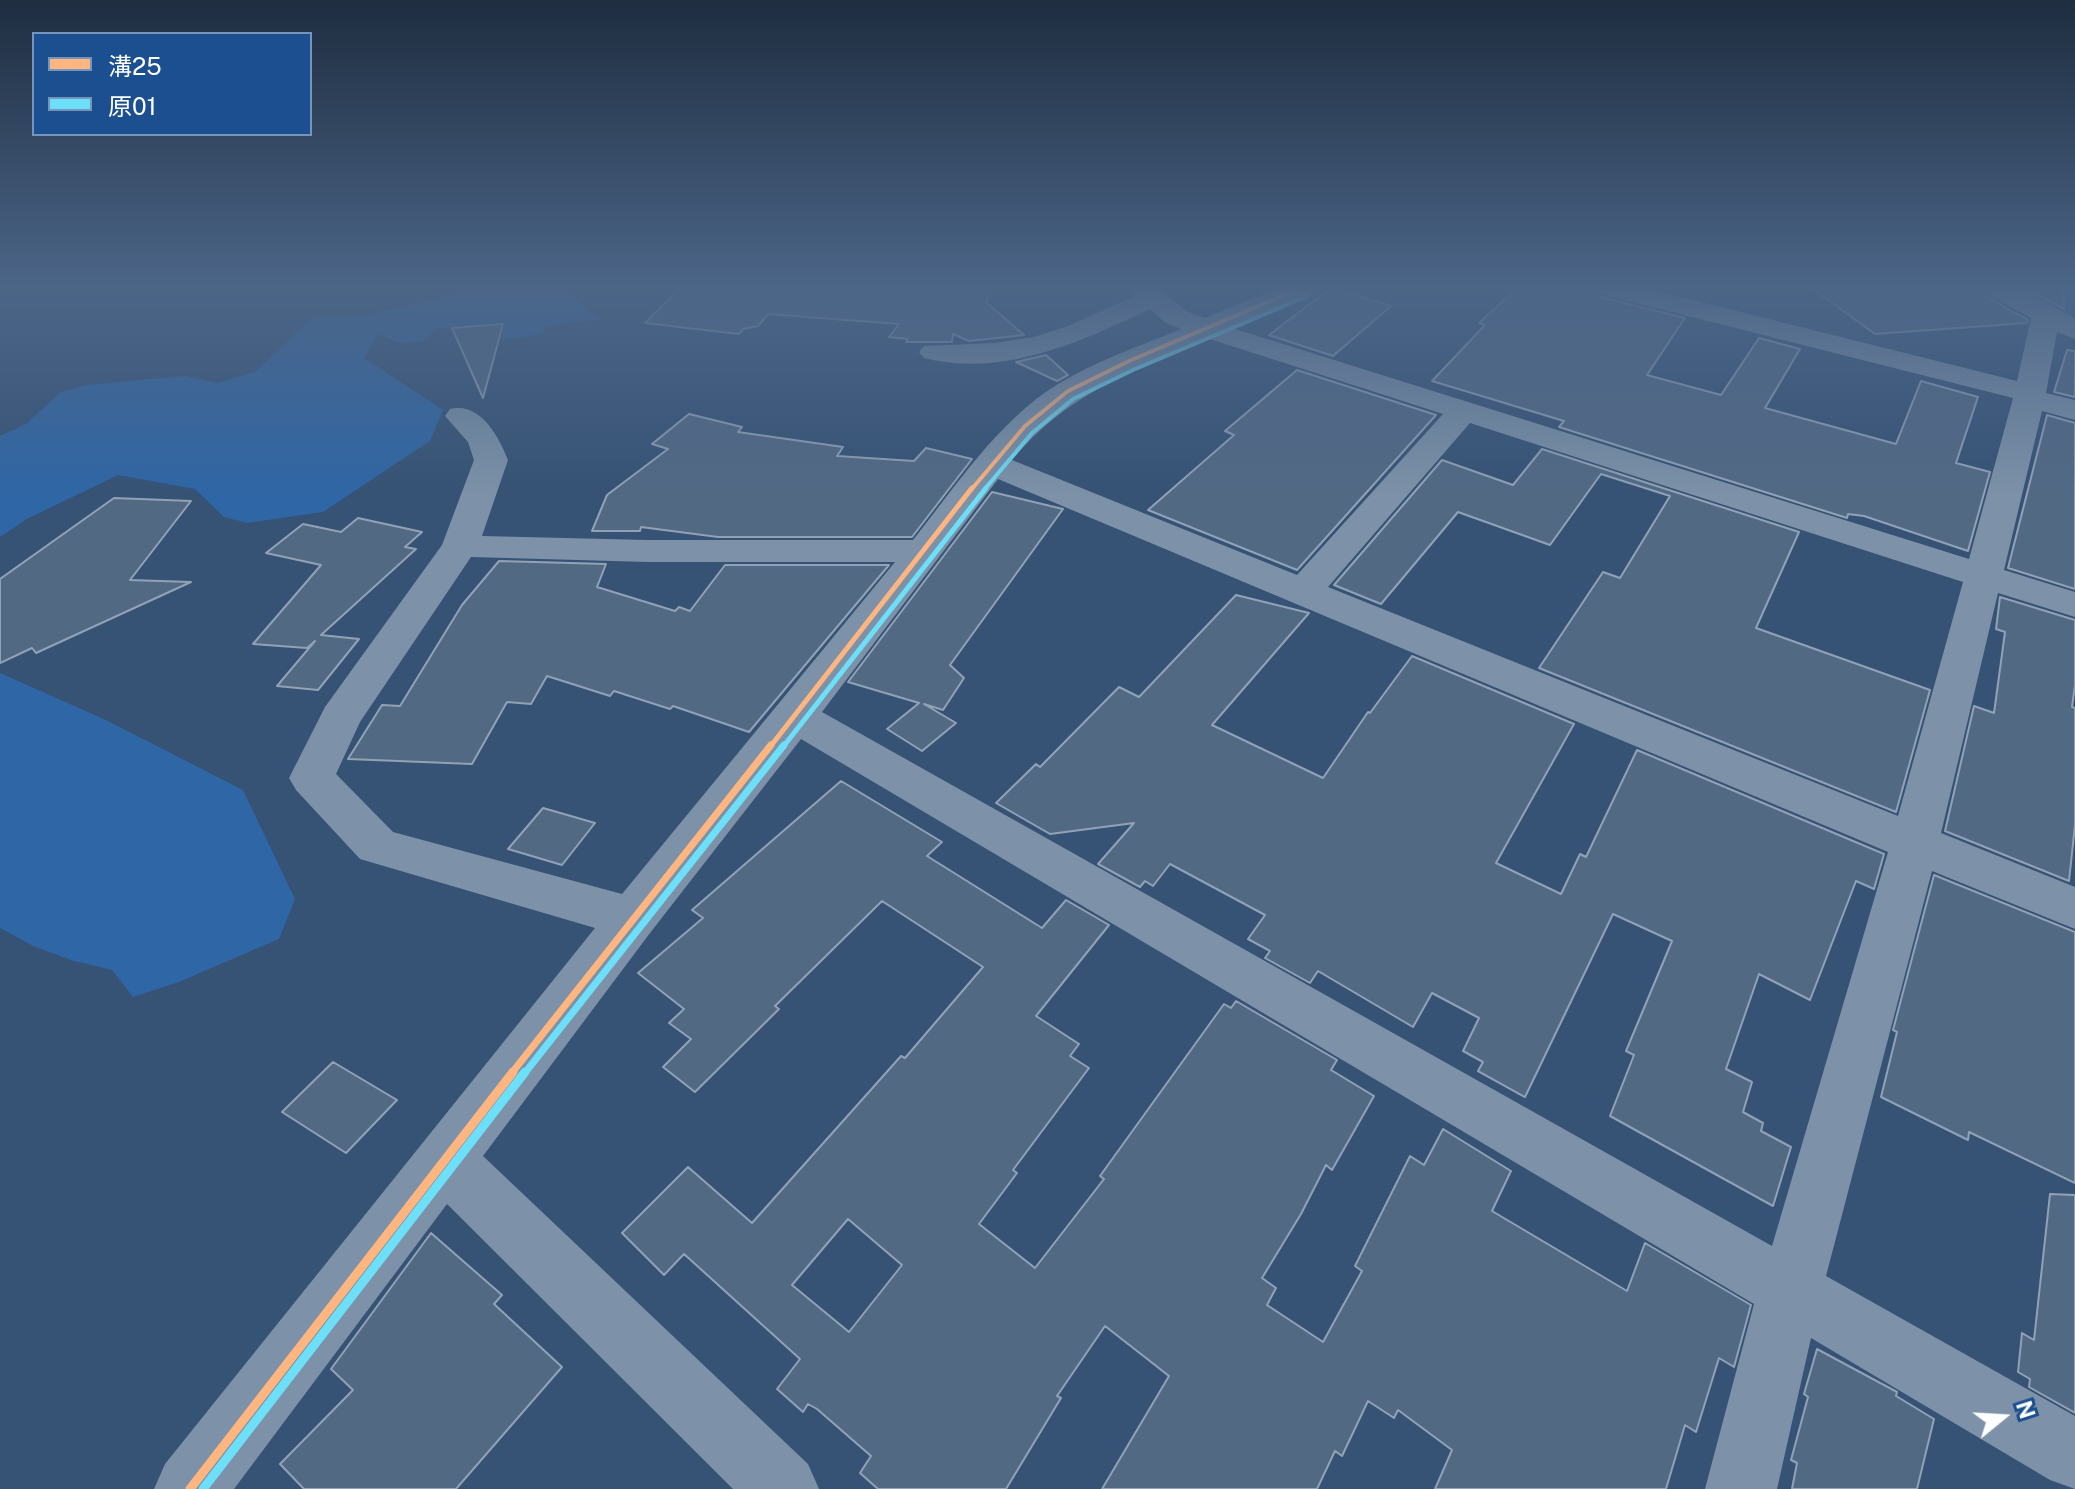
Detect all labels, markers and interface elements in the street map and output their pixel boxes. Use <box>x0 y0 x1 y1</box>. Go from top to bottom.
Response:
legend <box>32 32 312 136</box>
text: 溝25 <box>108 52 162 80</box>
text: 原01 <box>108 92 156 120</box>
north arrow <box>1963 1377 2043 1457</box>
text: N <box>2011 1397 2041 1422</box>

